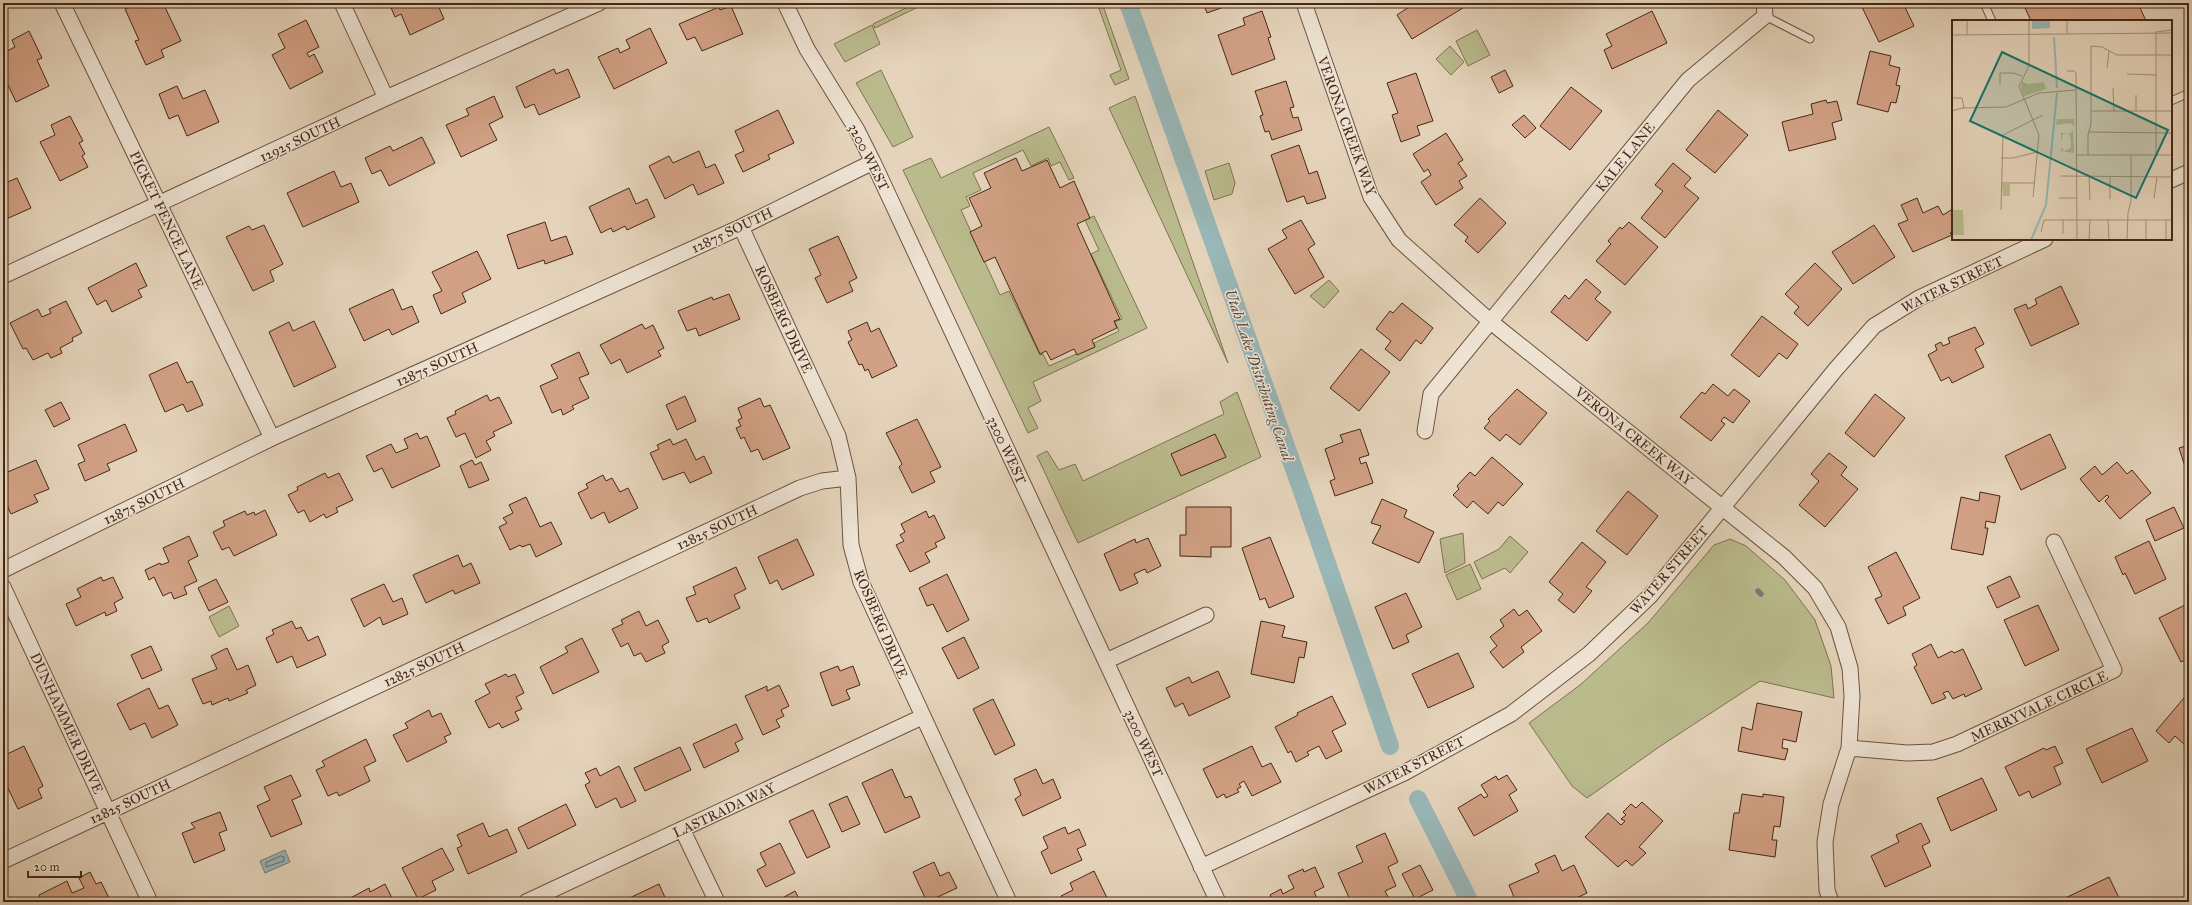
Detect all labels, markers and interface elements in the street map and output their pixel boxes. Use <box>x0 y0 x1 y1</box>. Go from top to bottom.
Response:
inset map <box>1952 20 2172 240</box>
street label: VERONA CREEK WAY <box>1313 53 1380 199</box>
street label: 12925 SOUTH <box>257 113 344 166</box>
street label: KALE LANE <box>1592 119 1659 196</box>
street label: 3200 WEST <box>844 121 893 194</box>
street label: PICKET FENCE LANE <box>126 148 207 292</box>
street label: 12875 SOUTH <box>689 204 776 257</box>
street label: WATER STREET <box>1898 252 2006 317</box>
street label: ROSBERG DRIVE <box>751 263 816 376</box>
water label: Utah Lake Distributing Canal <box>1221 287 1298 465</box>
street label: 12875 SOUTH <box>393 339 481 390</box>
street label: VERONA CREEK WAY <box>1570 383 1697 490</box>
street label: 3200 WEST <box>983 414 1030 487</box>
street label: 12875 SOUTH <box>101 474 188 528</box>
street label: 12825 SOUTH <box>674 501 760 554</box>
street label: WATER STREET <box>1626 522 1713 618</box>
street label: ROSBERG DRIVE <box>850 567 911 681</box>
street label: 12825 SOUTH <box>381 638 467 691</box>
street label: DUNHAMMER DRIVE <box>26 650 107 796</box>
street label: MERRYVALE CIRCLE <box>1968 667 2111 746</box>
street label: 3200 WEST <box>1120 707 1167 780</box>
street label: WATER STREET <box>1361 732 1468 798</box>
street label: 12825 SOUTH <box>87 775 173 828</box>
street label: LASTRADA WAY <box>670 779 779 842</box>
scale bar <box>28 853 81 879</box>
text: 20 m <box>34 860 60 874</box>

